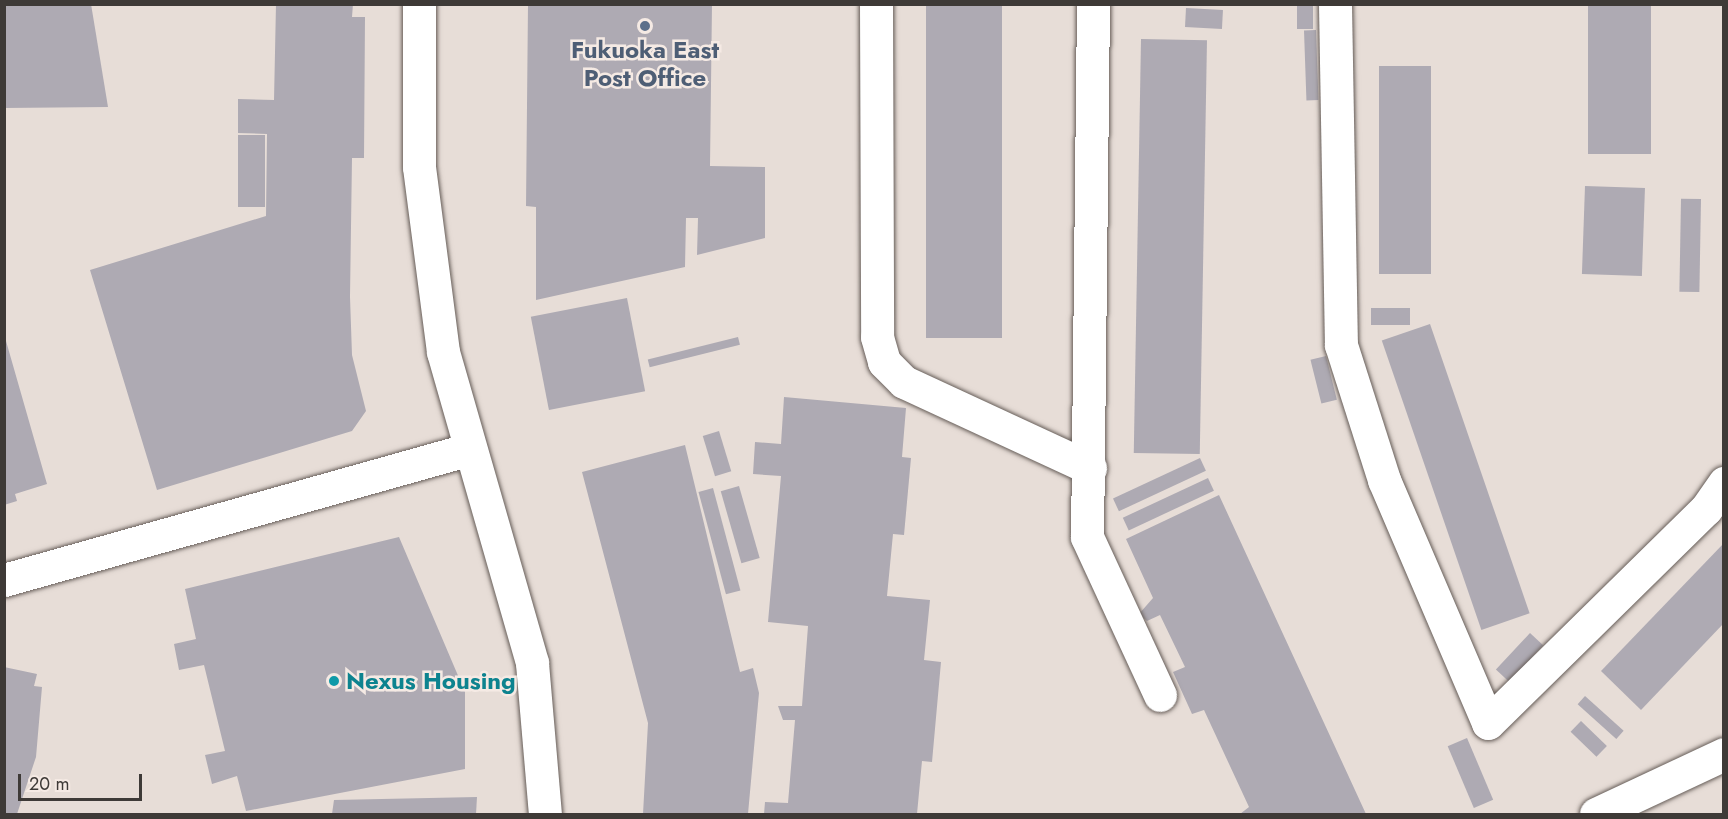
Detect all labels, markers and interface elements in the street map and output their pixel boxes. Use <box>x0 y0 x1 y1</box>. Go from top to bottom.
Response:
marker: Fukuoka East Post Office <box>638 19 652 33</box>
place label: Fukuoka East Post Office <box>571 36 719 92</box>
place label: Nexus Housing <box>346 667 516 695</box>
marker: Nexus Housing <box>327 674 341 688</box>
scale bar <box>21 762 146 800</box>
text: 20 m <box>29 771 69 797</box>

